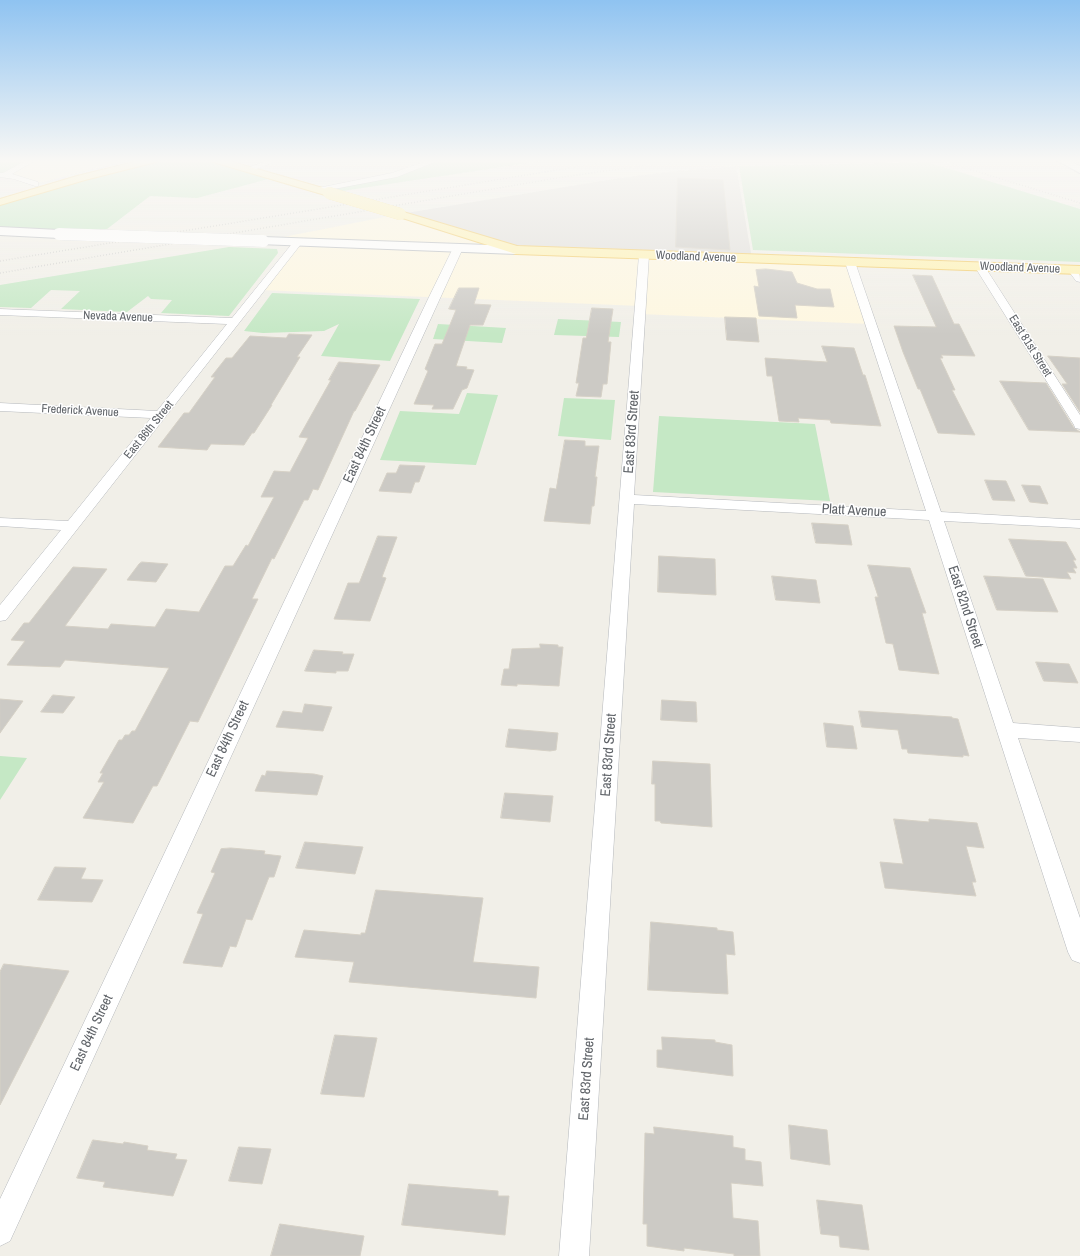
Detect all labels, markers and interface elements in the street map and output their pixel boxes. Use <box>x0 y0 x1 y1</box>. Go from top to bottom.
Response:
street label: Woodland Avenue <box>656 248 736 266</box>
street label: Woodland Avenue <box>980 259 1060 277</box>
street label: Nevada Avenue <box>83 309 153 325</box>
street label: East 81st Street <box>1005 312 1055 380</box>
street label: East 83rd Street <box>621 390 643 474</box>
street label: East 86th Street <box>121 398 177 462</box>
street label: Frederick Avenue <box>41 402 119 420</box>
street label: East 84th Street <box>340 404 390 486</box>
street label: Platt Avenue <box>821 501 887 521</box>
street label: East 82nd Street <box>944 564 986 650</box>
street label: East 84th Street <box>203 698 253 780</box>
street label: East 83rd Street <box>598 713 620 797</box>
street label: East 84th Street <box>67 992 117 1074</box>
street label: East 83rd Street <box>576 1037 598 1121</box>

